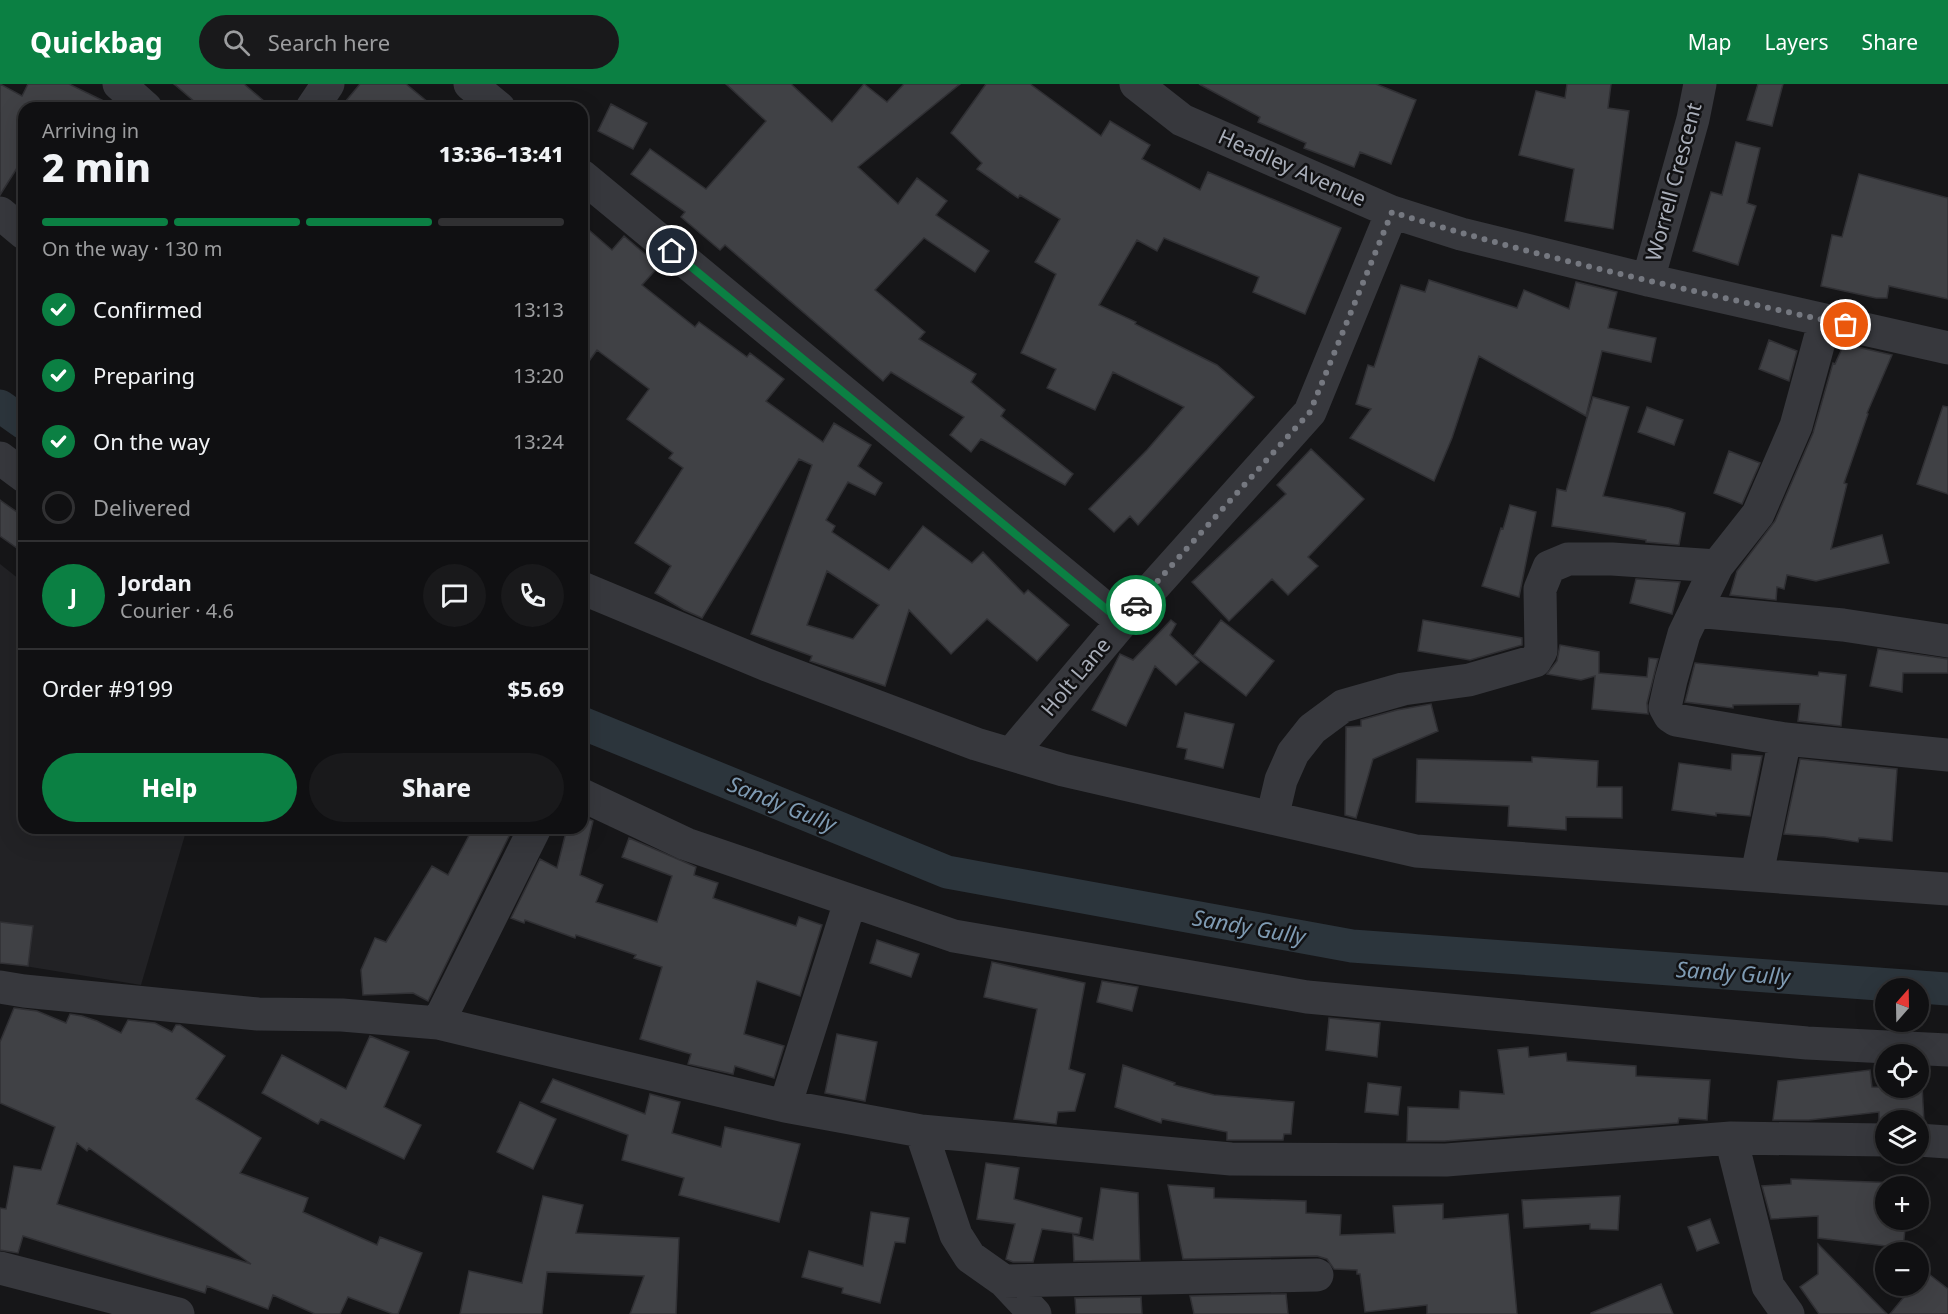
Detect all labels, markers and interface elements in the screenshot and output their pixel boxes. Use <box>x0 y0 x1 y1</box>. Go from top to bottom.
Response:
search box <box>199 15 619 69</box>
text: Quickbag <box>30 23 163 61</box>
icon: search <box>220 26 253 59</box>
text: Search here <box>268 27 390 57</box>
text: Map <box>1688 28 1732 56</box>
text: Layers <box>1765 28 1829 56</box>
text: Share <box>1862 28 1918 56</box>
street label: Worrell Crescent <box>1638 99 1708 264</box>
text: Arriving in <box>42 117 139 144</box>
street label: Headley Avenue <box>1214 122 1371 212</box>
text: 13:36–13:41 <box>439 138 564 168</box>
text: 2 min <box>42 140 151 193</box>
pin <box>646 225 697 276</box>
icon: home <box>655 234 688 267</box>
text: On the way · 130 m <box>42 235 222 262</box>
icon: check <box>42 293 75 326</box>
text: Confirmed <box>93 294 203 324</box>
text: 13:13 <box>513 296 564 323</box>
pin <box>1820 299 1871 350</box>
icon: bag <box>1829 308 1862 341</box>
icon: check <box>42 359 75 392</box>
text: Preparing <box>93 360 195 390</box>
text: 13:20 <box>513 362 564 389</box>
icon: check <box>42 425 75 458</box>
text: On the way <box>93 426 210 456</box>
text: 13:24 <box>513 428 564 455</box>
text: Delivered <box>93 492 191 522</box>
button: chat <box>423 564 486 627</box>
button: phone <box>501 564 564 627</box>
text: Jordan <box>120 567 192 597</box>
courier <box>1106 575 1166 635</box>
text: J <box>70 580 77 610</box>
icon: car <box>1120 589 1153 622</box>
text: Courier · 4.6 <box>120 597 234 624</box>
street label: Holt Lane <box>1034 631 1116 721</box>
text: Order #9199 <box>42 673 173 703</box>
text: $5.69 <box>507 673 564 703</box>
button: Help <box>42 753 297 822</box>
button: Share <box>309 753 564 822</box>
water label: Sandy Gully <box>724 768 843 839</box>
water label: Sandy Gully <box>1190 901 1310 951</box>
water label: Sandy Gully <box>1675 953 1793 991</box>
north arrow <box>1875 978 1929 1032</box>
map controls <box>1875 978 1929 1296</box>
button: locate <box>1875 1044 1929 1098</box>
button: layers <box>1875 1110 1929 1164</box>
button: + <box>1875 1176 1929 1230</box>
button: − <box>1875 1242 1929 1296</box>

